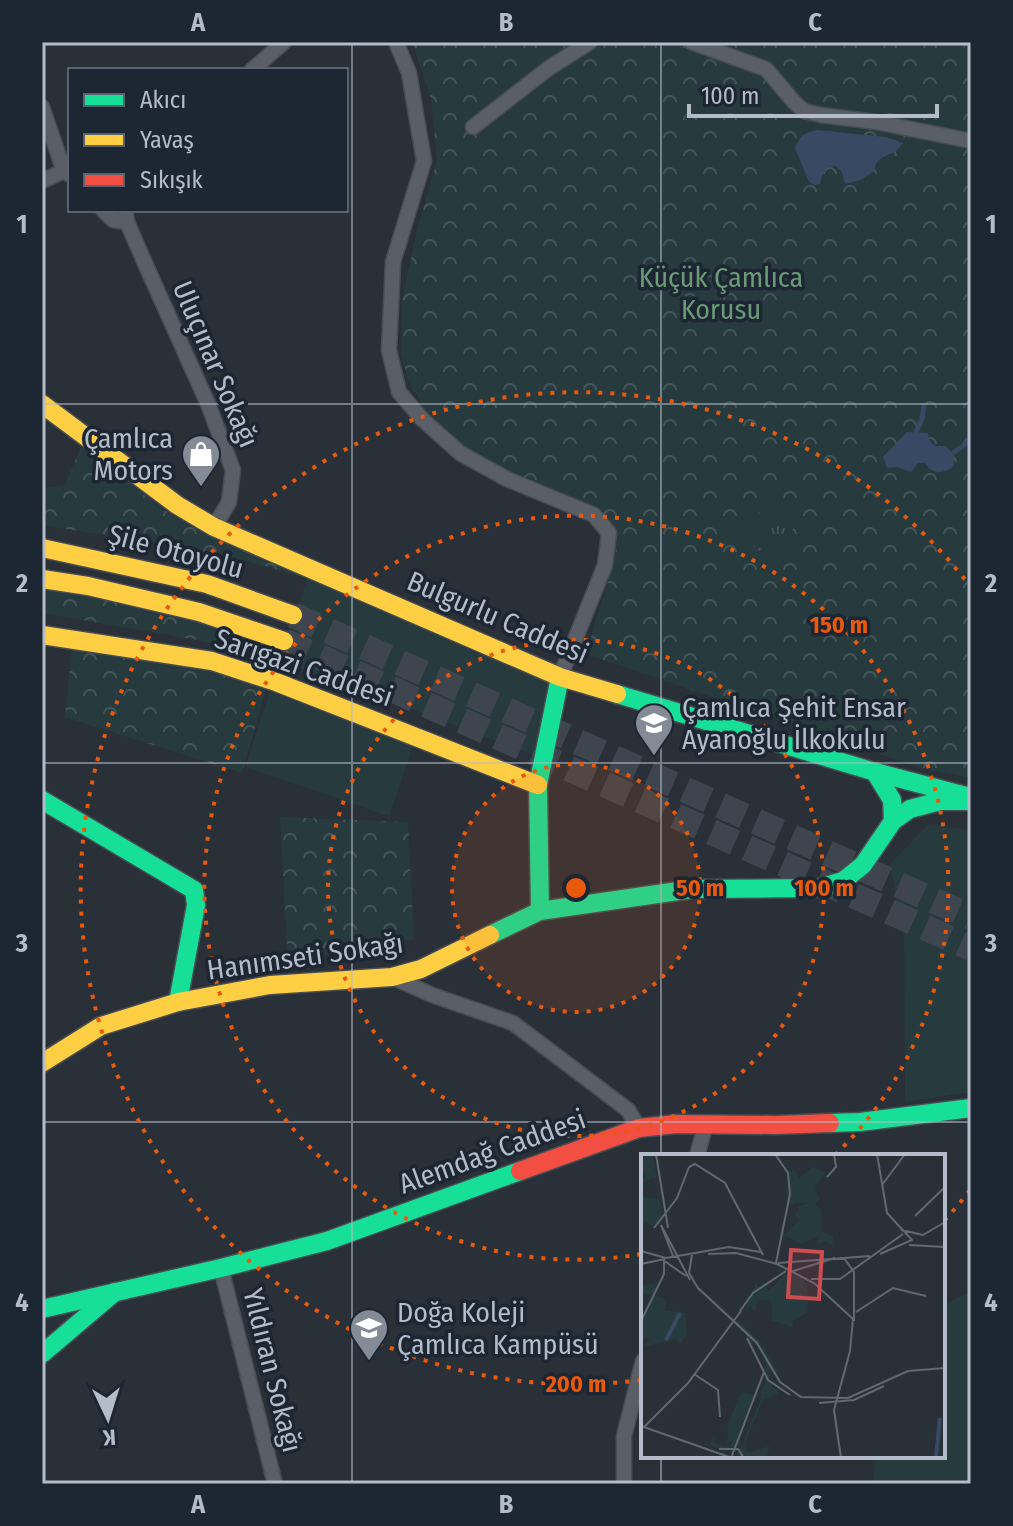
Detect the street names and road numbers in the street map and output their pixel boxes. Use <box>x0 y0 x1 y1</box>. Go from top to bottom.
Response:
street label: Uluçınar Sokağı <box>166 276 265 452</box>
street label: Şile Otoyolu <box>105 518 247 585</box>
street label: Bulgurlu Caddesi <box>402 564 593 671</box>
street label: Sarıgazi Caddesi <box>211 622 397 713</box>
street label: Hanımseti Sokağı <box>205 926 405 987</box>
street label: Alemdağ Caddesi <box>394 1102 590 1201</box>
street label: Yıldıran Sokağı <box>236 1285 309 1456</box>

